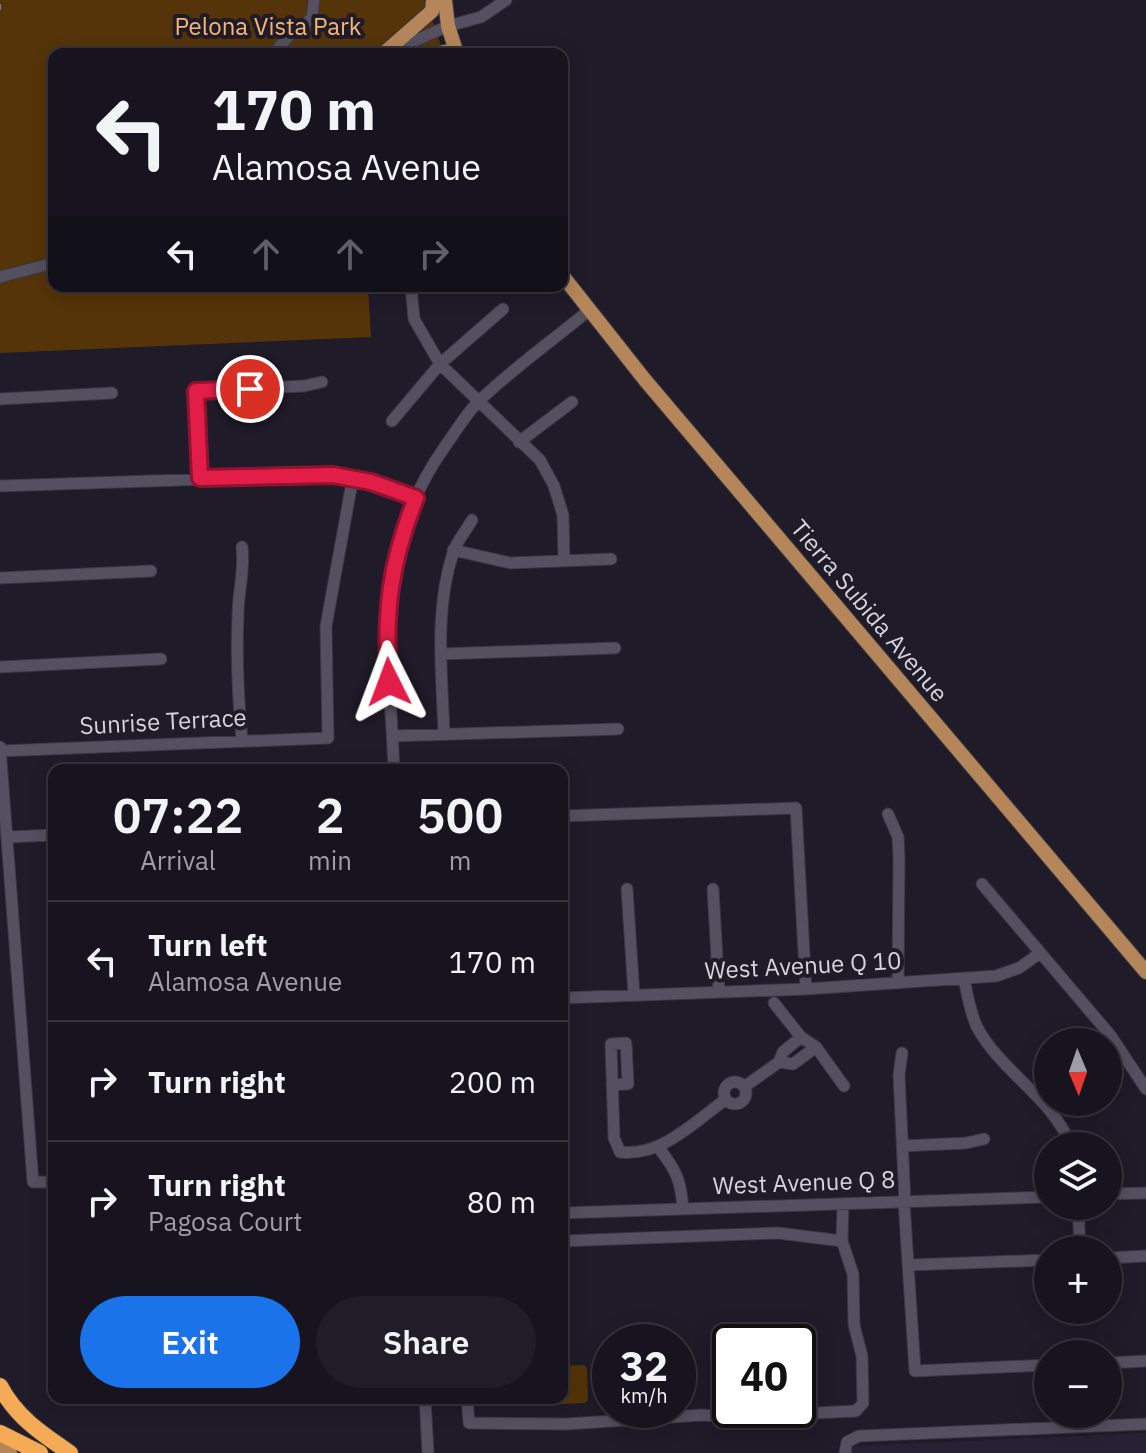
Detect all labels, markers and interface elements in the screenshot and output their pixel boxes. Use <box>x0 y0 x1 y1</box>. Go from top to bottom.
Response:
park label: Pelona Vista Park <box>175 10 362 42</box>
text: 170 m <box>212 73 376 145</box>
icon: left <box>80 80 184 184</box>
text: Alamosa Avenue <box>212 143 481 190</box>
icon: left <box>160 232 204 276</box>
icon: ahead <box>244 232 288 276</box>
icon: ahead <box>328 232 372 276</box>
icon: right <box>412 232 456 276</box>
pin <box>216 355 284 423</box>
icon: arrive <box>228 367 272 411</box>
street label: Tierra Subida Avenue <box>784 512 956 708</box>
position arrow <box>347 640 431 724</box>
street label: Sunrise Terrace <box>79 701 247 741</box>
text: 07:22 <box>113 784 243 846</box>
text: 2 <box>316 784 344 846</box>
text: 500 <box>417 784 503 846</box>
text: Arrival <box>140 843 216 877</box>
text: min <box>308 843 352 877</box>
text: m <box>449 843 471 877</box>
text: Turn left <box>148 925 267 964</box>
icon: left <box>80 939 124 983</box>
text: 170 m <box>449 942 536 981</box>
street label: West Avenue Q 10 <box>704 944 902 986</box>
text: Alamosa Avenue <box>148 964 342 998</box>
north arrow <box>1034 1028 1122 1116</box>
map controls <box>1034 1028 1122 1428</box>
icon: right <box>80 1059 124 1103</box>
text: Turn right <box>148 1062 286 1101</box>
text: 200 m <box>449 1062 536 1101</box>
button: layers <box>1034 1132 1122 1220</box>
street label: West Avenue Q 8 <box>712 1163 896 1201</box>
text: Turn right <box>148 1165 286 1204</box>
icon: right <box>80 1179 124 1223</box>
text: 80 m <box>467 1182 536 1221</box>
text: Pagosa Court <box>148 1204 302 1238</box>
button: + <box>1034 1236 1122 1324</box>
button: Exit <box>80 1296 300 1388</box>
button: Share <box>316 1296 536 1388</box>
speed limit sign: 40 <box>712 1324 816 1428</box>
text: 32 <box>620 1340 668 1392</box>
button: − <box>1034 1340 1122 1428</box>
text: km/h <box>620 1382 668 1409</box>

